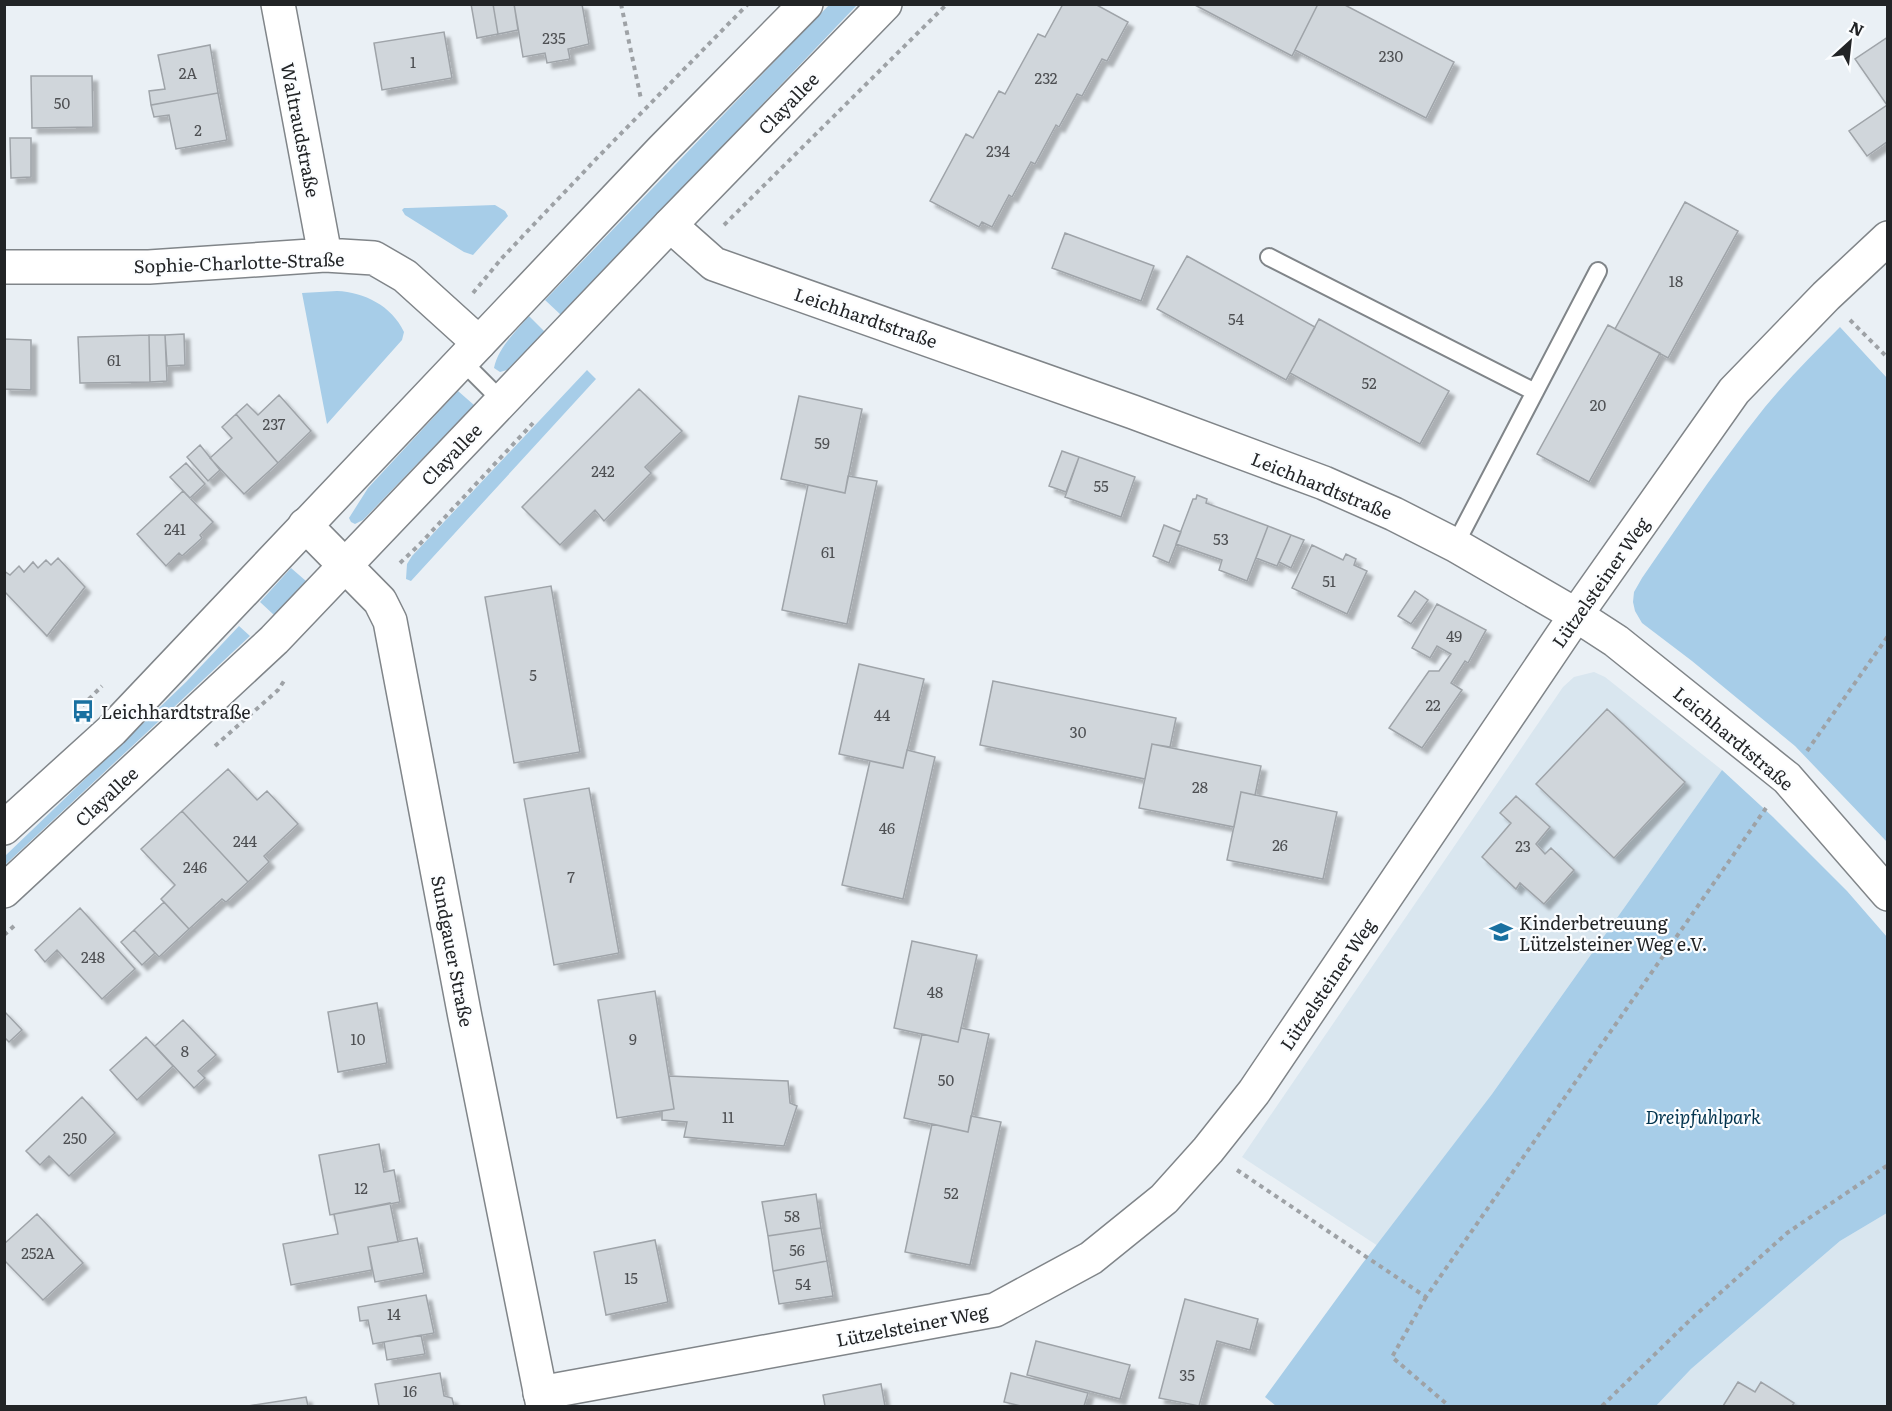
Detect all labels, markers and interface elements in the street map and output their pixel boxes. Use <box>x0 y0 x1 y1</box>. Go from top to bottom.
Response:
north arrow <box>1820 12 1880 72</box>
text: N <box>1846 14 1869 41</box>
house number: 235 <box>542 26 566 49</box>
house number: 230 <box>1379 44 1404 67</box>
house number: 1 <box>410 50 416 73</box>
street label: Waltraudstraße <box>275 60 327 200</box>
house number: 2A <box>179 61 197 84</box>
street label: Clayallee <box>751 66 825 140</box>
house number: 232 <box>1035 66 1058 89</box>
house number: 50 <box>54 91 70 114</box>
house number: 2 <box>194 118 202 141</box>
house number: 234 <box>986 139 1010 162</box>
street label: Sophie-Charlotte-Straße <box>133 245 345 279</box>
house number: 18 <box>1669 269 1683 292</box>
street label: Leichhardtstraße <box>791 280 941 354</box>
house number: 54 <box>1228 307 1244 330</box>
house number: 61 <box>107 348 121 371</box>
house number: 52 <box>1361 371 1377 394</box>
house number: 20 <box>1590 393 1606 416</box>
house number: 237 <box>263 412 286 435</box>
street label: Clayallee <box>414 417 488 491</box>
house number: 59 <box>814 431 830 454</box>
street label: Leichhardtstraße <box>1248 444 1396 526</box>
house number: 242 <box>591 459 615 482</box>
house number: 55 <box>1093 474 1109 497</box>
street label: Lützelsteiner Weg <box>1545 510 1656 653</box>
house number: 241 <box>164 517 186 540</box>
house number: 53 <box>1213 527 1229 550</box>
house number: 61 <box>821 540 835 563</box>
house number: 51 <box>1322 569 1336 592</box>
house number: 49 <box>1446 624 1462 647</box>
house number: 5 <box>529 663 537 686</box>
street label: Leichhardtstraße <box>1668 680 1800 796</box>
house number: 22 <box>1425 693 1441 716</box>
bus stop icon: Leichhardtstraße <box>70 698 96 724</box>
place label: Leichhardtstraße <box>101 698 251 725</box>
house number: 44 <box>874 703 890 726</box>
house number: 30 <box>1070 720 1087 743</box>
street label: Clayallee <box>68 760 144 832</box>
house number: 28 <box>1192 775 1208 798</box>
house number: 46 <box>879 816 895 839</box>
house number: 244 <box>233 829 257 852</box>
house number: 26 <box>1272 833 1288 856</box>
house number: 23 <box>1515 834 1531 857</box>
house number: 246 <box>183 855 207 878</box>
house number: 7 <box>567 865 575 888</box>
street label: Sundgauer Straße <box>425 873 481 1029</box>
place label: Kinderbetreuung Lützelsteiner Weg e.V. <box>1519 909 1708 957</box>
street label: Lützelsteiner Weg <box>1273 912 1382 1055</box>
school or university icon: Kinderbetreuung Lützelsteiner Weg e.V. <box>1488 919 1514 945</box>
house number: 248 <box>81 945 105 968</box>
house number: 48 <box>927 980 943 1003</box>
house number: 10 <box>351 1027 366 1050</box>
house number: 9 <box>629 1027 637 1050</box>
house number: 8 <box>181 1039 189 1062</box>
house number: 50 <box>938 1068 954 1091</box>
park label: Dreipfuhlpark <box>1645 1103 1761 1130</box>
house number: 11 <box>722 1105 734 1128</box>
house number: 250 <box>63 1126 87 1149</box>
house number: 12 <box>354 1176 368 1199</box>
house number: 52 <box>943 1181 959 1204</box>
house number: 58 <box>784 1204 800 1227</box>
house number: 56 <box>789 1238 805 1261</box>
house number: 252A <box>21 1241 55 1264</box>
house number: 15 <box>624 1266 638 1289</box>
house number: 54 <box>795 1272 811 1295</box>
street label: Lützelsteiner Weg <box>834 1297 991 1353</box>
house number: 14 <box>387 1302 401 1325</box>
house number: 35 <box>1179 1363 1195 1386</box>
house number: 16 <box>403 1379 417 1402</box>

